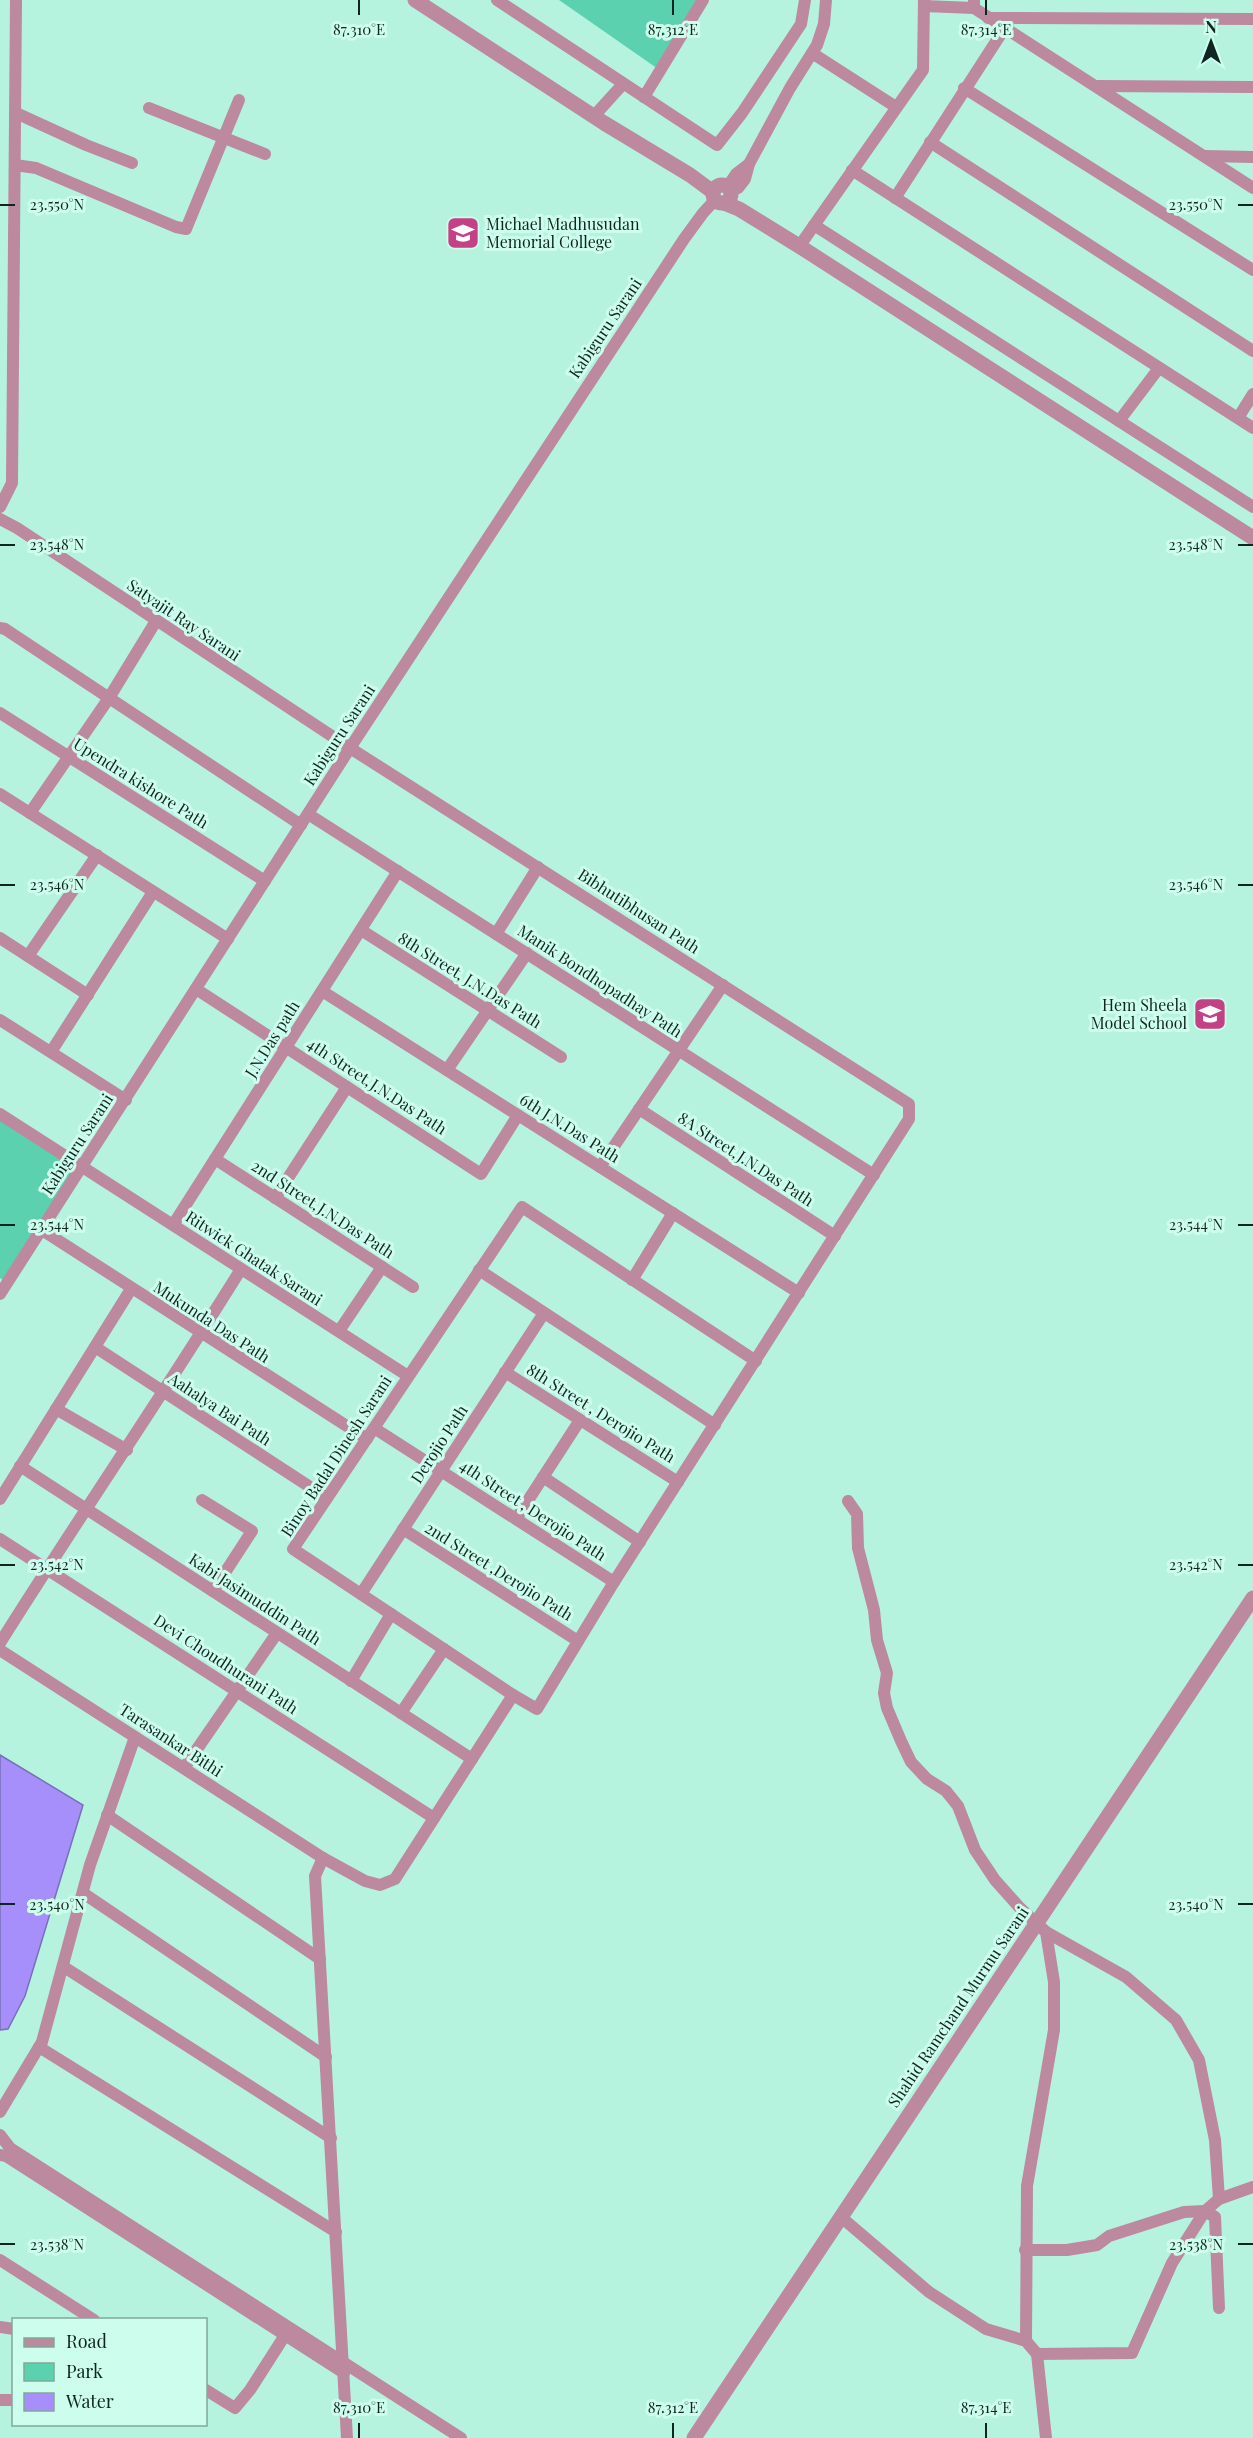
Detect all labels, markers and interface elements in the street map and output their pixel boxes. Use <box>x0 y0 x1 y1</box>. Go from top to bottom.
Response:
north arrow <box>1181 12 1241 72</box>
text: N <box>1205 16 1217 37</box>
text: 87.310°E <box>333 19 385 39</box>
text: 87.312°E <box>648 19 698 39</box>
text: 87.314°E <box>961 19 1011 39</box>
text: 23.550°N <box>30 194 85 214</box>
text: 23.550°N <box>1169 194 1224 214</box>
place label: Michael Madhusudan Memorial College <box>486 213 640 252</box>
school or university icon: Michael Madhusudan Memorial College <box>445 215 481 251</box>
street label: Kabiguru Sarani <box>563 273 646 382</box>
text: 23.548°N <box>30 534 85 554</box>
text: 23.548°N <box>1169 534 1224 554</box>
street label: Satyajit Ray Sarani <box>124 574 245 665</box>
street label: Kabiguru Sarani <box>298 680 379 789</box>
street label: Upendra kishore Path <box>70 733 213 833</box>
street label: Bibhutibhusan Path <box>574 863 705 958</box>
text: 23.546°N <box>30 874 85 894</box>
text: 23.546°N <box>1169 874 1224 894</box>
street label: Manik Bondhopadhay Path <box>514 919 687 1042</box>
street label: 8th Street, J.N.Das Path <box>395 927 546 1033</box>
place label: Hem Sheela Model School <box>1091 994 1187 1033</box>
street label: J.N.Das path <box>239 996 304 1082</box>
school or university icon: Hem Sheela Model School <box>1192 996 1228 1032</box>
street label: 4th Street,J.N.Das Path <box>303 1033 452 1139</box>
street label: 6th J.N.Das Path <box>516 1088 625 1167</box>
street label: Kabiguru Sarani <box>36 1089 117 1198</box>
street label: 8A Street,J.N.Das Path <box>674 1107 819 1211</box>
street label: 2nd Street,J.N.Das Path <box>248 1155 399 1263</box>
street label: Ritwick Ghatak Sarani <box>182 1206 327 1310</box>
text: 23.544°N <box>30 1214 84 1234</box>
text: 23.544°N <box>1169 1214 1223 1234</box>
street label: Mukunda Das Path <box>150 1276 275 1367</box>
street label: 8th Street , Derojio Path <box>523 1358 680 1467</box>
street label: Aahalya Bai Path <box>164 1367 276 1450</box>
street label: Binoy Badal Dinesh Sarani <box>275 1371 396 1541</box>
street label: Derojio Path <box>405 1400 472 1487</box>
street label: 4th Street , Derojio Path <box>456 1454 611 1565</box>
street label: 2nd Street ,Derojio Path <box>421 1516 578 1625</box>
street label: Kabi Jasimuddin Path <box>185 1548 326 1649</box>
text: 23.542°N <box>30 1554 84 1574</box>
text: 23.542°N <box>1169 1554 1223 1574</box>
street label: Devi Choudhurani Path <box>150 1609 303 1719</box>
street label: Tarasankar Bithi <box>116 1698 227 1781</box>
text: 23.540°N <box>29 1894 85 1914</box>
text: 23.540°N <box>1168 1894 1224 1914</box>
street label: Shahid Ramchand Murmu Sarani <box>882 1902 1033 2111</box>
text: 23.538°N <box>30 2234 84 2254</box>
text: 23.538°N <box>1169 2234 1223 2254</box>
legend <box>12 2318 207 2426</box>
text: Road <box>66 2329 107 2353</box>
text: Park <box>66 2359 103 2383</box>
text: Water <box>65 2389 114 2413</box>
text: 87.310°E <box>333 2397 385 2417</box>
text: 87.312°E <box>648 2397 698 2417</box>
text: 87.314°E <box>961 2397 1011 2417</box>

